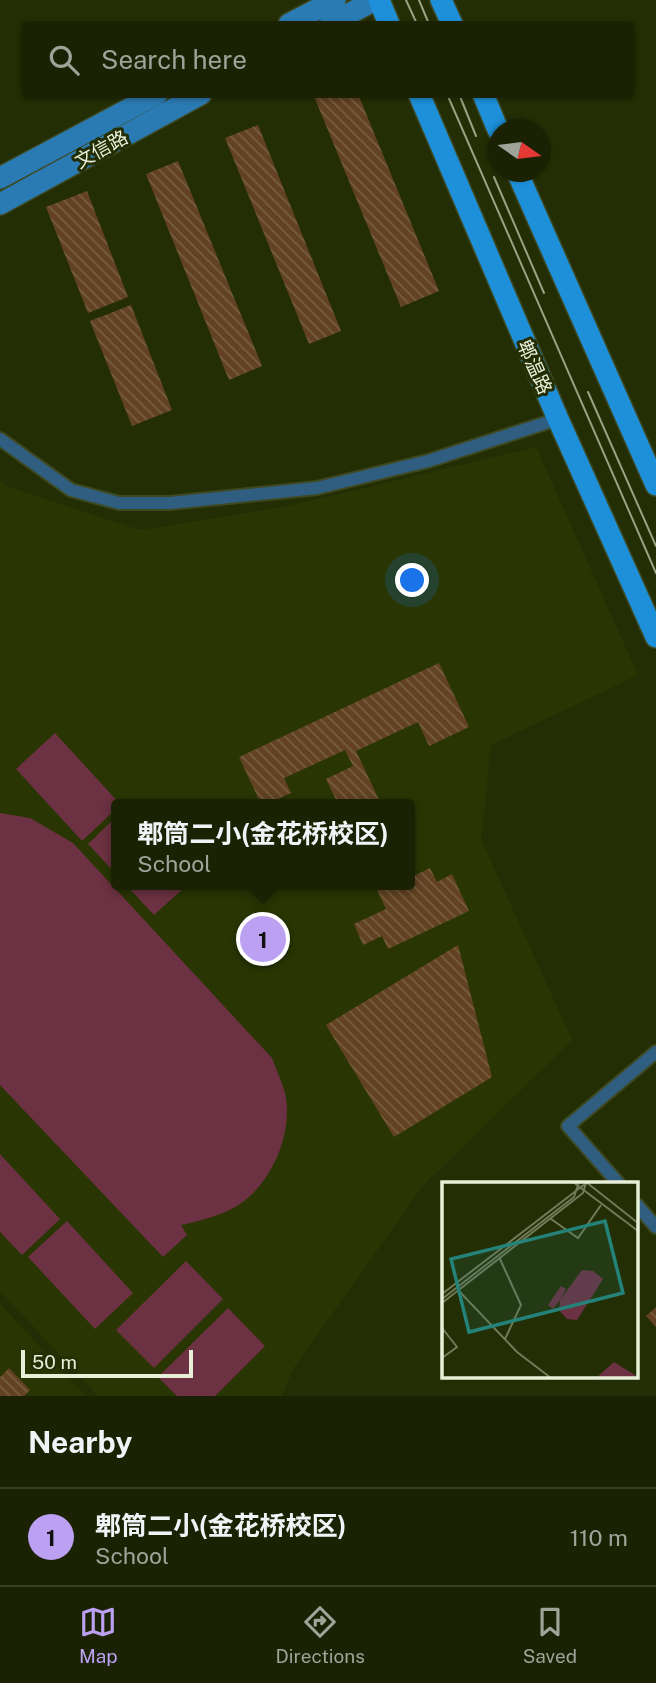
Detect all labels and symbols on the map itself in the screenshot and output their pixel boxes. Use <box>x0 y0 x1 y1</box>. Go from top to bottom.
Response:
north arrow <box>488 119 551 182</box>
street label: 文信路 <box>71 126 131 172</box>
street label: 郫温路 <box>513 336 557 398</box>
your location <box>395 563 429 597</box>
pin: 1 <box>240 913 286 965</box>
inset map <box>442 1182 638 1378</box>
scale bar <box>21 1347 192 1379</box>

